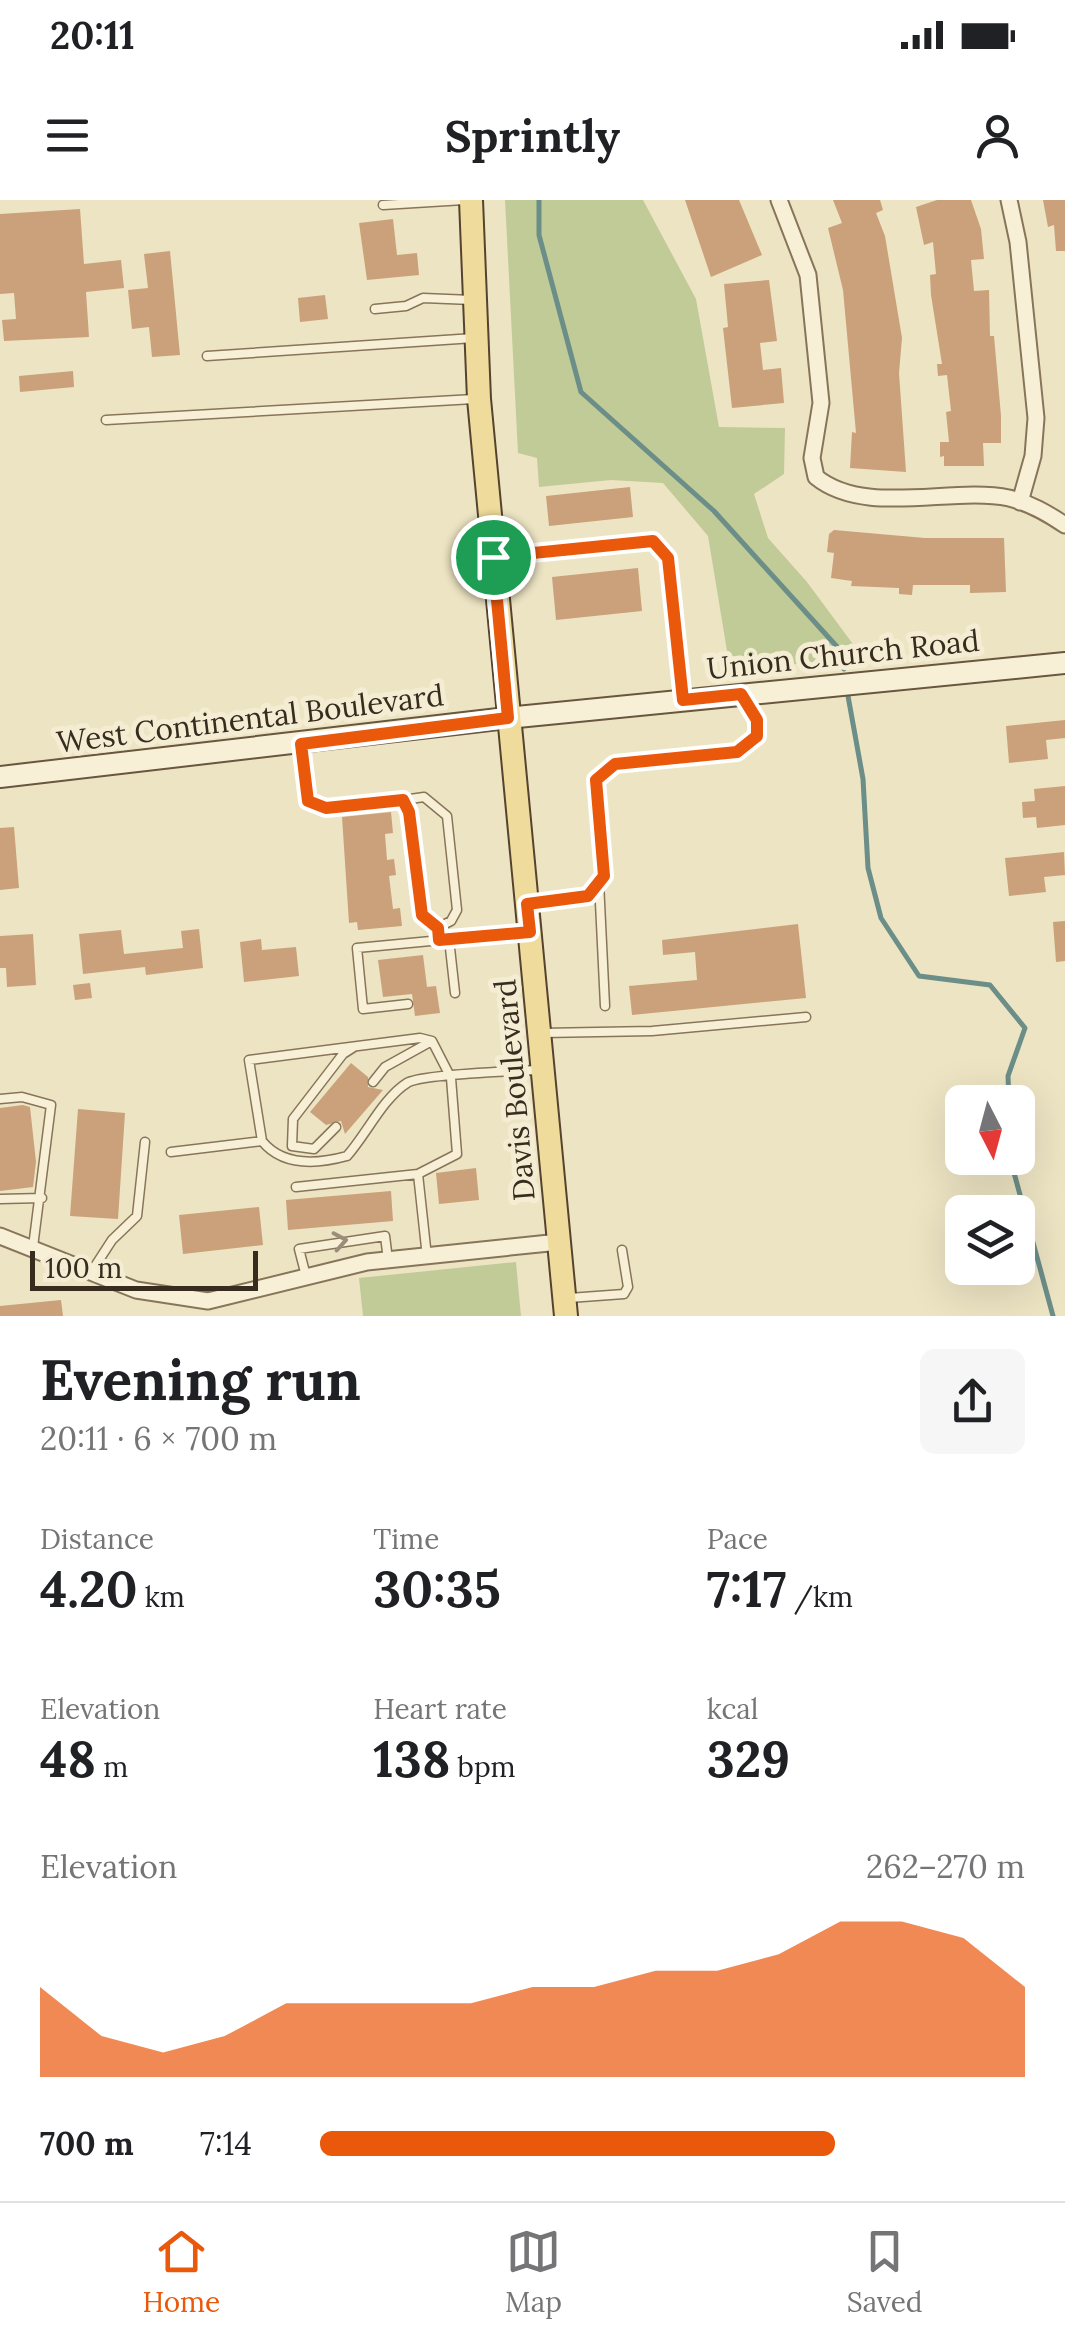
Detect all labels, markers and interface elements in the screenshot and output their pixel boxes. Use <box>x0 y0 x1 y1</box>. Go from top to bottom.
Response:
text: 20:11 <box>50 11 135 59</box>
text: Sprintly <box>445 107 620 164</box>
icon: menu <box>40 108 95 163</box>
icon: person <box>970 108 1025 163</box>
pin <box>451 515 536 600</box>
icon: arrive <box>466 530 521 585</box>
street label: Union Church Road <box>705 621 981 687</box>
street label: West Continental Boulevard <box>54 675 446 761</box>
street label: Davis Boulevard <box>485 978 543 1202</box>
north arrow <box>945 1085 1035 1175</box>
map controls <box>945 1085 1035 1285</box>
button: layers <box>945 1195 1035 1285</box>
one-way arrow <box>332 1231 348 1252</box>
scale bar <box>30 1246 258 1290</box>
text: 100 m <box>45 1250 122 1286</box>
text: Evening run <box>40 1345 361 1415</box>
button: share <box>920 1349 1025 1454</box>
text: 20:11 · 6 × 700 m <box>40 1418 277 1459</box>
text: Distance <box>40 1521 154 1557</box>
text: Time <box>373 1521 439 1557</box>
text: Pace <box>707 1521 768 1557</box>
text: 4.20 <box>40 1557 137 1621</box>
text: 30:35 <box>373 1557 501 1621</box>
text: 7:17 <box>707 1557 786 1621</box>
text: km <box>137 1579 185 1615</box>
text: /km <box>786 1579 853 1615</box>
text: Elevation <box>40 1691 160 1727</box>
text: Heart rate <box>373 1691 507 1727</box>
text: kcal <box>707 1691 758 1727</box>
text: 48 <box>40 1727 96 1791</box>
text: 138 <box>373 1727 450 1791</box>
text: 329 <box>707 1727 790 1791</box>
text: m <box>96 1749 128 1785</box>
text: bpm <box>450 1749 516 1785</box>
text: Elevation <box>40 1846 177 1887</box>
text: 262–270 m <box>866 1846 1025 1887</box>
text: 700 m <box>40 2123 134 2164</box>
text: 7:14 <box>200 2123 252 2164</box>
tab: Home <box>142 2224 220 2320</box>
tab: Map <box>505 2224 562 2320</box>
tab: Saved <box>847 2224 923 2320</box>

